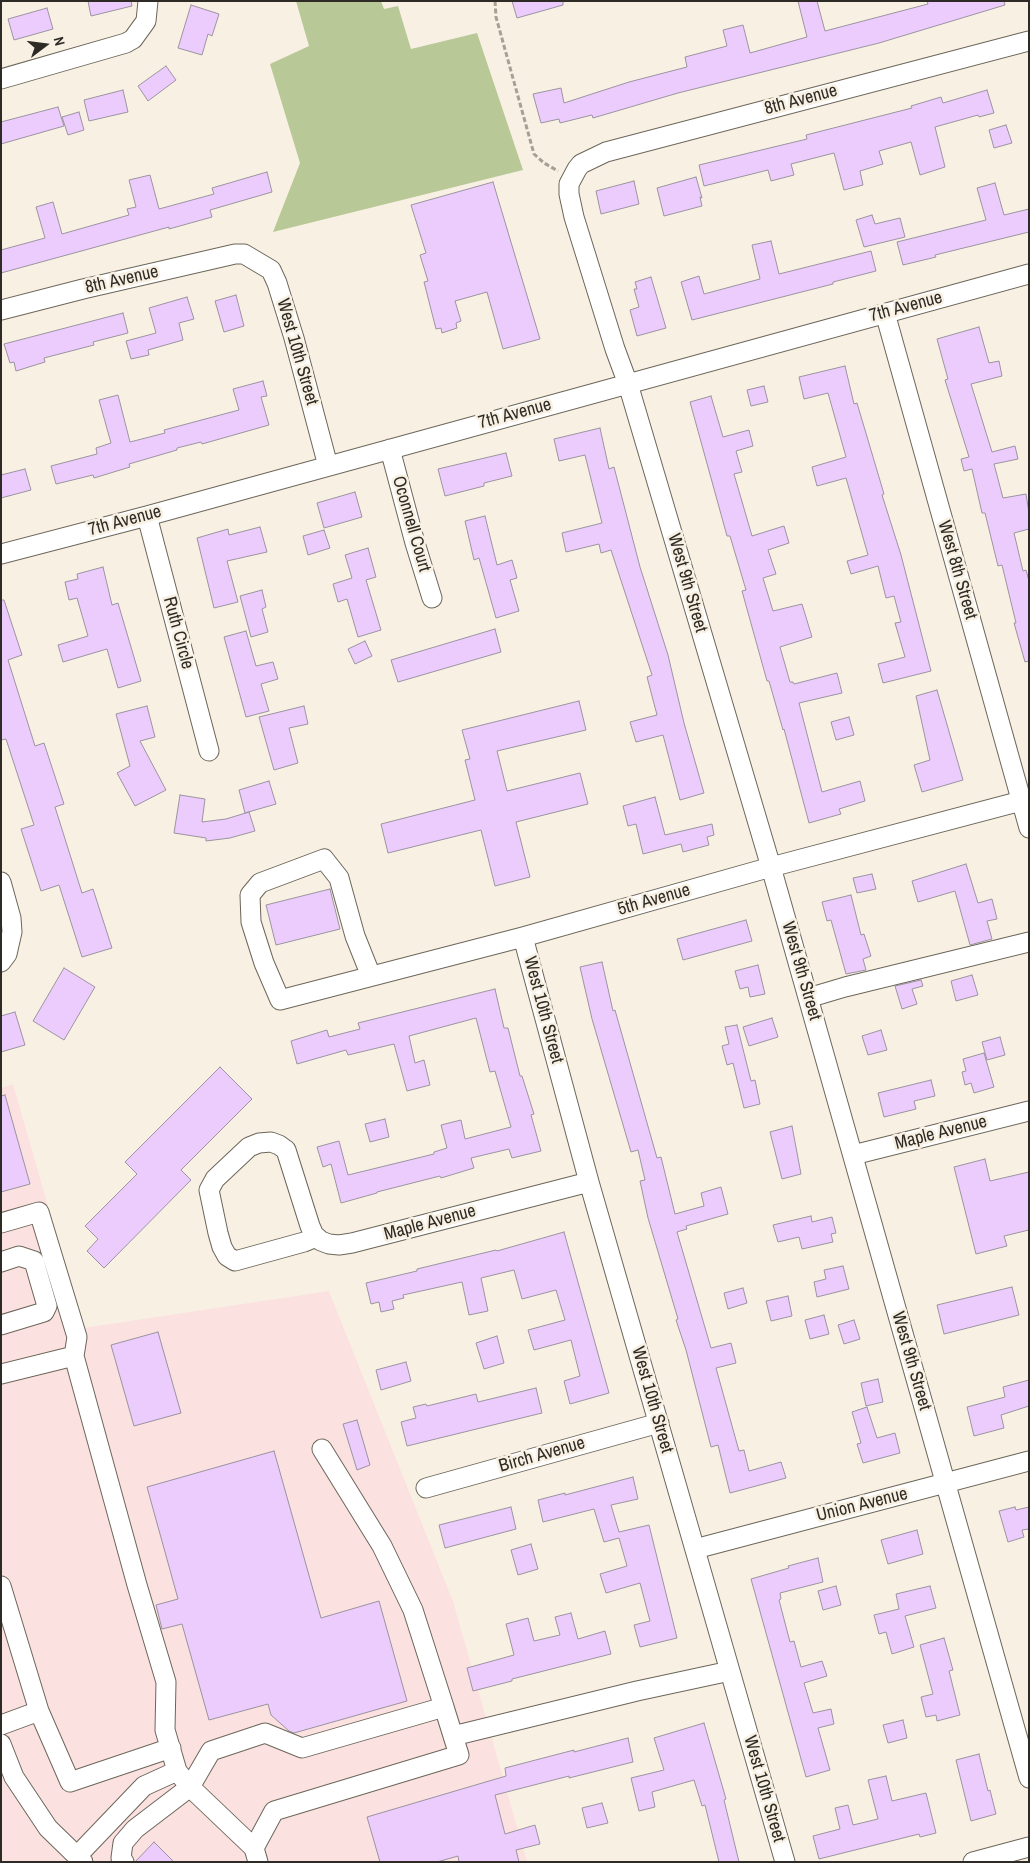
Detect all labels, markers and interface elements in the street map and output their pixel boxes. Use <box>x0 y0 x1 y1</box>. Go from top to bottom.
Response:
north arrow <box>20 20 70 70</box>
text: N <box>50 35 69 47</box>
street label: 8th Avenue <box>762 80 840 120</box>
street label: 8th Avenue <box>83 261 161 299</box>
street label: 7th Avenue <box>867 287 945 327</box>
street label: West 10th Street <box>272 296 322 408</box>
street label: 7th Avenue <box>476 394 554 434</box>
street label: Oconnell Court <box>387 474 435 574</box>
street label: 7th Avenue <box>86 501 164 541</box>
street label: West 8th Street <box>933 518 981 622</box>
street label: West 9th Street <box>663 531 711 635</box>
street label: Ruth Circle <box>158 595 198 671</box>
street label: 5th Avenue <box>615 879 693 921</box>
street label: West 9th Street <box>777 919 825 1023</box>
street label: West 10th Street <box>518 954 568 1066</box>
street label: Maple Avenue <box>893 1111 989 1155</box>
street label: Maple Avenue <box>382 1200 478 1246</box>
street label: West 9th Street <box>887 1309 935 1413</box>
street label: West 10th Street <box>627 1344 677 1456</box>
street label: Birch Avenue <box>497 1432 587 1478</box>
street label: Union Avenue <box>814 1483 910 1527</box>
street label: West 10th Street <box>739 1733 789 1845</box>

